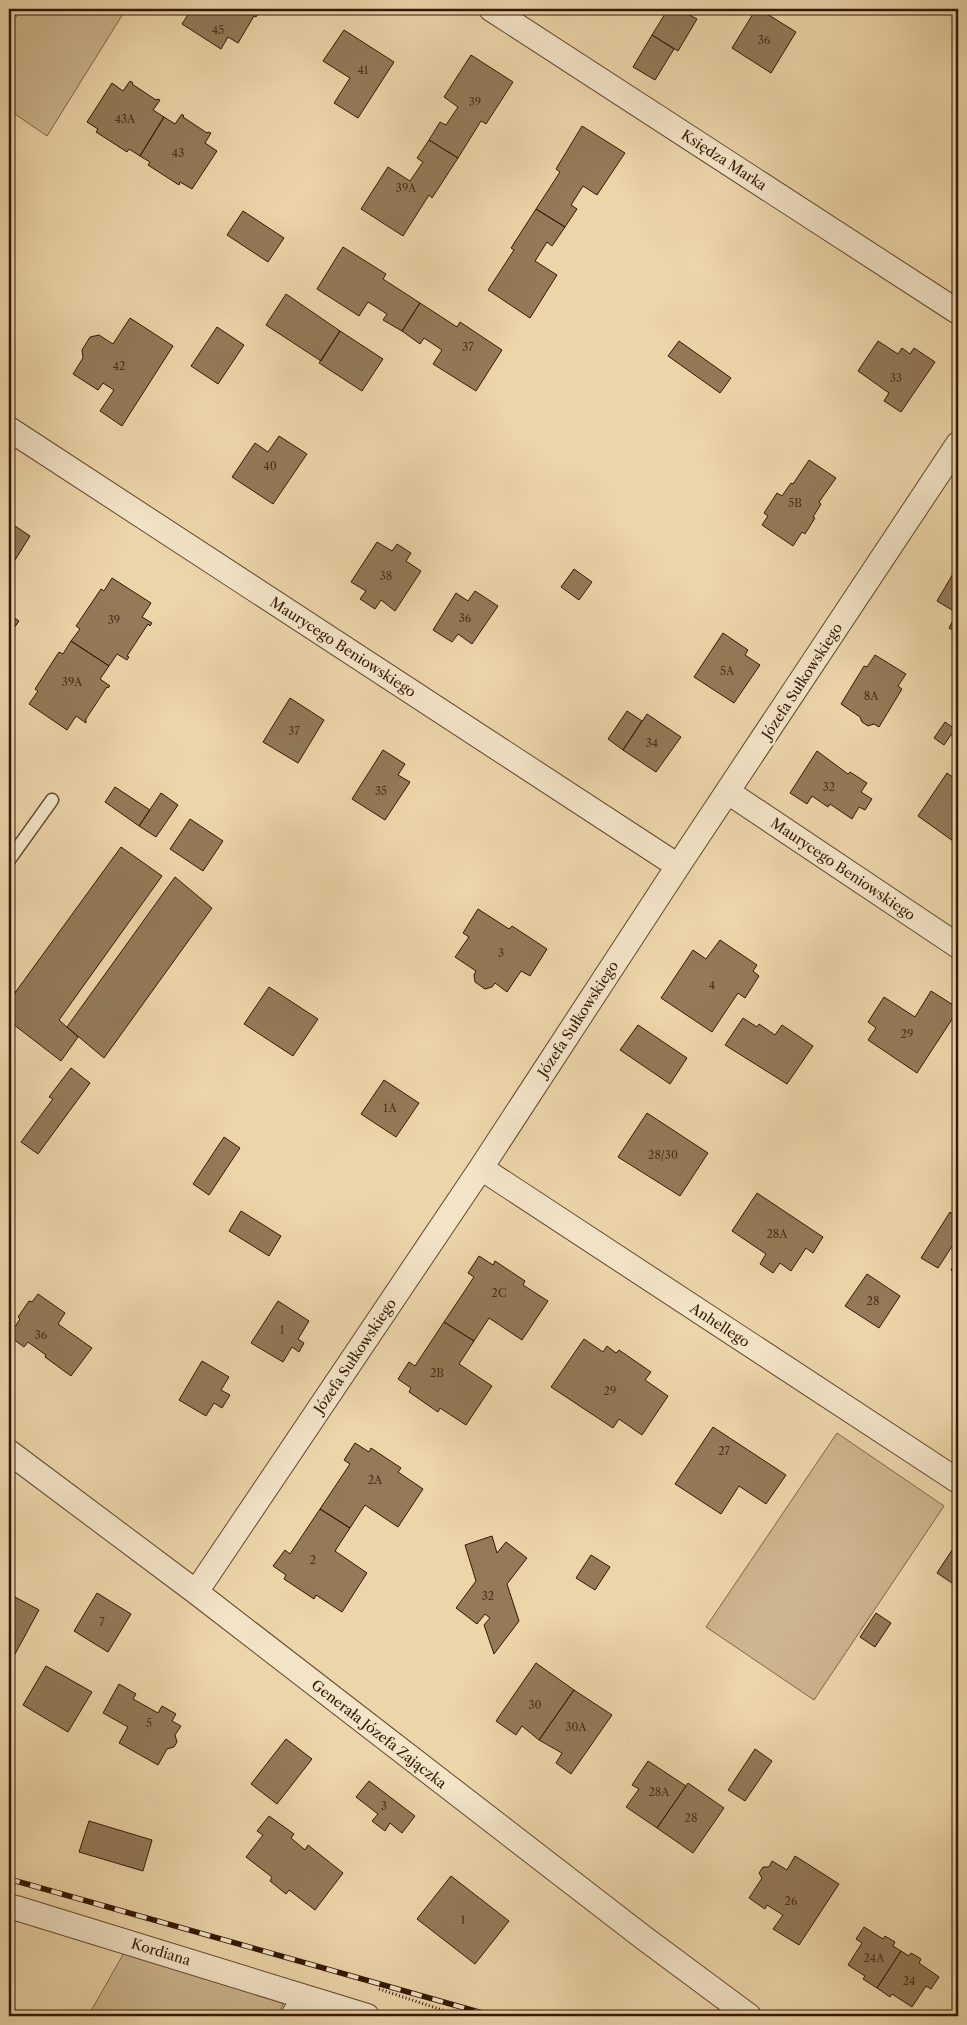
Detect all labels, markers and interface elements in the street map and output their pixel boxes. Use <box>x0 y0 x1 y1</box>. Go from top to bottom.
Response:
house number: 45 <box>212 23 224 37</box>
house number: 36 <box>758 33 771 47</box>
house number: 41 <box>358 63 369 77</box>
house number: 39 <box>469 95 481 109</box>
house number: 43A <box>115 112 136 126</box>
street label: Księdza Marka <box>678 126 771 195</box>
house number: 43 <box>172 146 184 160</box>
house number: 39A <box>396 181 417 195</box>
house number: 37 <box>462 340 474 354</box>
house number: 42 <box>113 359 125 373</box>
house number: 33 <box>890 371 902 385</box>
house number: 40 <box>263 459 277 473</box>
house number: 5B <box>788 496 802 510</box>
house number: 38 <box>380 569 392 583</box>
street label: Maurycego Beniowskiego <box>267 593 419 701</box>
house number: 36 <box>459 611 472 625</box>
house number: 39 <box>108 613 120 627</box>
street label: Józefa Sułkowskiego <box>757 620 846 744</box>
house number: 5A <box>720 664 735 678</box>
house number: 39A <box>62 675 83 689</box>
house number: 8A <box>864 689 879 703</box>
house number: 37 <box>288 724 300 738</box>
house number: 34 <box>646 736 658 750</box>
house number: 32 <box>823 780 835 794</box>
house number: 35 <box>375 784 387 798</box>
street label: Maurycego Beniowskiego <box>767 814 919 924</box>
house number: 3 <box>498 946 504 960</box>
street label: Józefa Sułkowskiego <box>533 958 622 1082</box>
house number: 4 <box>709 978 715 992</box>
house number: 29 <box>901 1027 913 1041</box>
house number: 1A <box>383 1101 397 1115</box>
house number: 28/30 <box>648 1148 678 1162</box>
house number: 28A <box>767 1227 788 1241</box>
house number: 2C <box>492 1286 506 1300</box>
house number: 28 <box>867 1294 879 1308</box>
street label: Józefa Sułkowskiego <box>309 1295 400 1419</box>
street label: Anhellego <box>686 1298 753 1351</box>
house number: 1 <box>280 1323 285 1337</box>
house number: 36 <box>35 1328 48 1342</box>
house number: 2B <box>430 1366 444 1380</box>
house number: 29 <box>604 1384 616 1398</box>
house number: 27 <box>718 1444 730 1458</box>
house number: 2A <box>368 1473 383 1487</box>
house number: 2 <box>310 1553 316 1567</box>
house number: 32 <box>482 1589 494 1603</box>
house number: 7 <box>99 1615 105 1629</box>
street label: Generała Józefa Zajączka <box>308 1676 451 1793</box>
house number: 30 <box>528 1698 542 1712</box>
house number: 5 <box>146 1716 152 1730</box>
house number: 30A <box>565 1720 587 1734</box>
house number: 28A <box>649 1785 670 1799</box>
house number: 3 <box>381 1799 387 1813</box>
house number: 28 <box>685 1811 697 1825</box>
house number: 26 <box>785 1894 798 1908</box>
house number: 1 <box>461 1913 466 1927</box>
street label: Kordiana <box>129 1934 193 1970</box>
house number: 24A <box>864 1951 885 1965</box>
house number: 24 <box>903 1974 915 1988</box>

